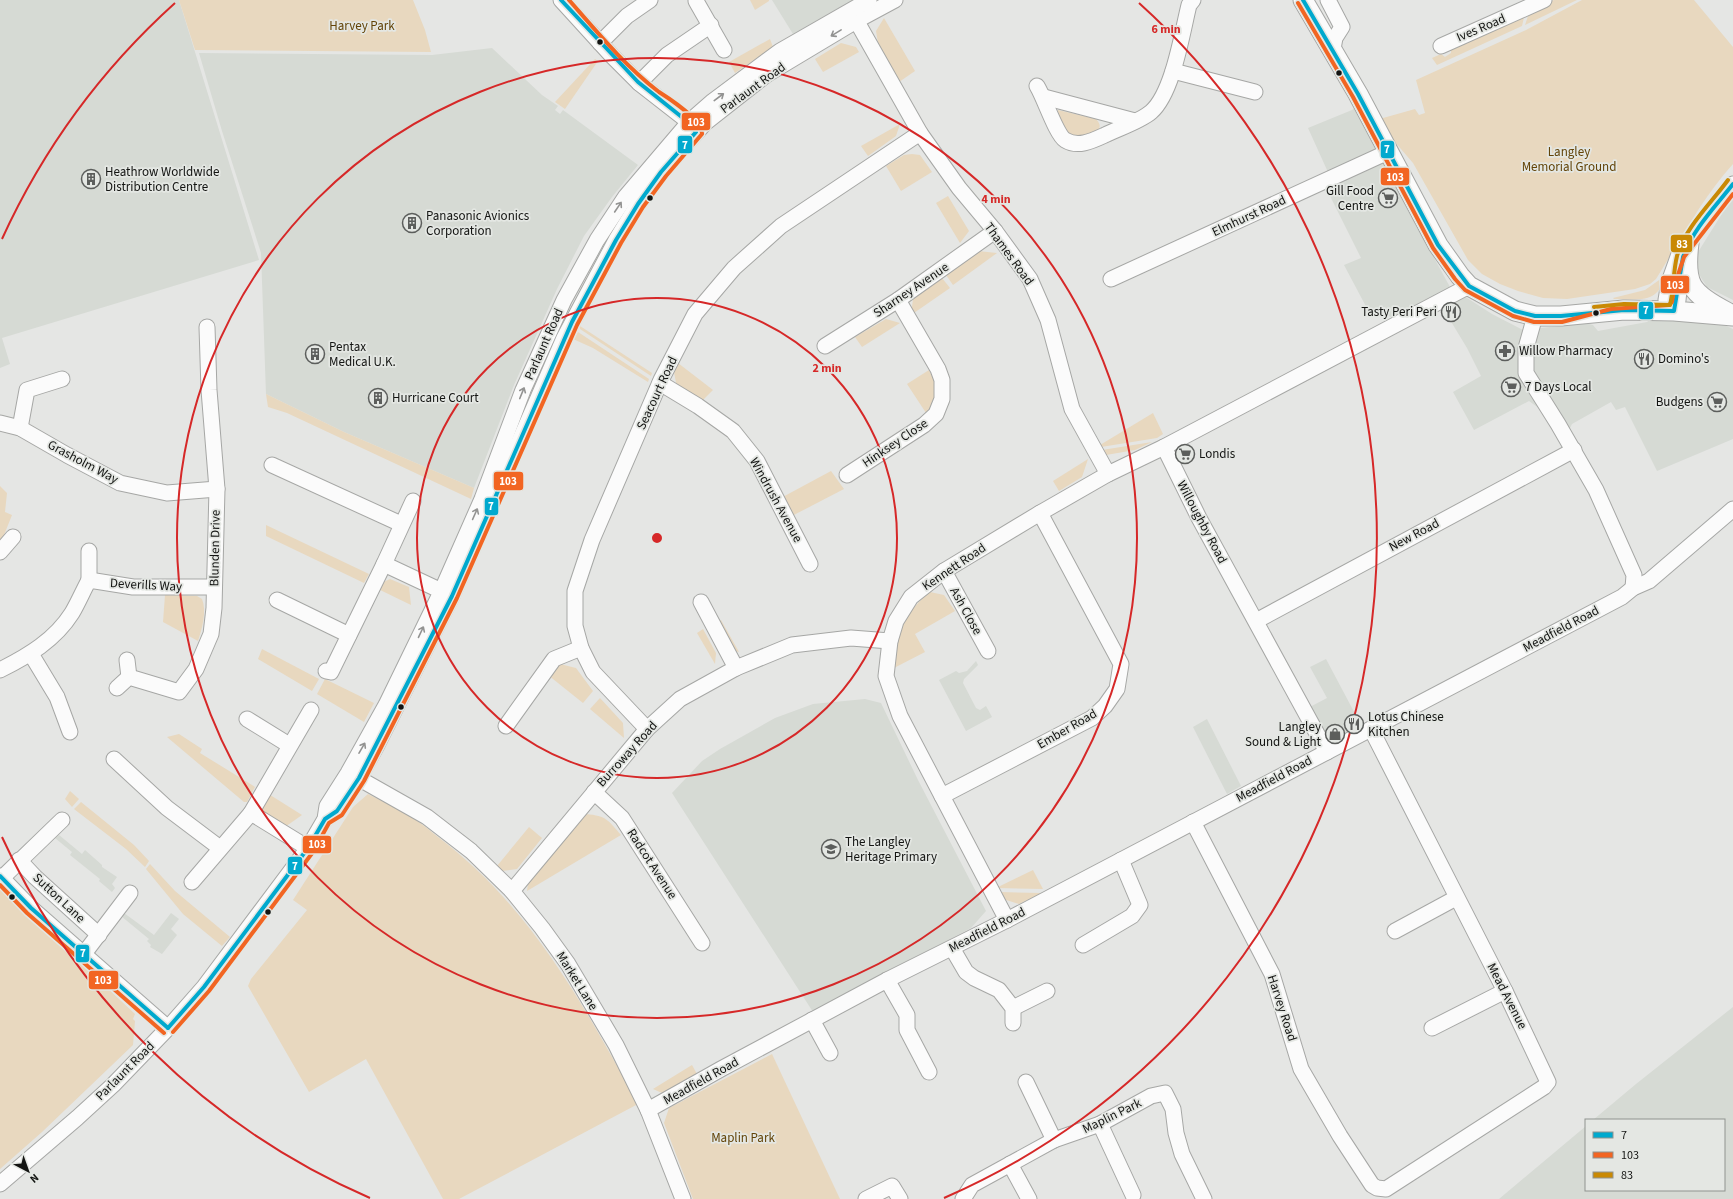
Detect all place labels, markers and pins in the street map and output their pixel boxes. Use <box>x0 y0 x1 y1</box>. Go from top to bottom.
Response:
unlabelled marker <box>595 37 605 47</box>
unlabelled marker <box>1334 68 1344 78</box>
place label: Heathrow Worldwide Distribution Centre <box>105 163 219 196</box>
building icon: Heathrow Worldwide Distribution Centre <box>80 168 102 190</box>
place label: Gill Food Centre <box>1326 182 1374 215</box>
supermarket icon: Gill Food Centre <box>1377 187 1399 209</box>
unlabelled marker <box>645 193 655 203</box>
place label: Panasonic Avionics Corporation <box>426 207 530 240</box>
building icon: Panasonic Avionics Corporation <box>401 212 423 234</box>
restaurant icon: Tasty Peri Peri <box>1440 301 1462 323</box>
place label: Tasty Peri Peri <box>1361 303 1437 321</box>
unlabelled marker <box>1591 308 1601 318</box>
place label: Pentax Medical U.K. <box>329 338 396 371</box>
pharmacy icon: Willow Pharmacy <box>1494 340 1516 362</box>
place label: Willow Pharmacy <box>1519 342 1613 360</box>
building icon: Pentax Medical U.K. <box>304 343 326 365</box>
restaurant icon: Domino's <box>1633 348 1655 370</box>
place label: Domino's <box>1658 350 1710 368</box>
supermarket icon: 7 Days Local <box>1500 376 1522 398</box>
place label: 7 Days Local <box>1525 378 1592 396</box>
building icon: Hurricane Court <box>367 387 389 409</box>
place label: Hurricane Court <box>392 389 479 407</box>
supermarket icon: Budgens <box>1706 391 1728 413</box>
place label: Budgens <box>1656 393 1704 411</box>
supermarket icon: Londis <box>1174 443 1196 465</box>
place label: Londis <box>1199 445 1236 463</box>
centre of rings <box>650 531 664 545</box>
unlabelled marker <box>396 702 406 712</box>
place label: Lotus Chinese Kitchen <box>1368 708 1444 741</box>
restaurant icon: Lotus Chinese Kitchen <box>1343 713 1365 735</box>
place label: Langley Sound & Light <box>1245 718 1322 751</box>
shop icon: Langley Sound & Light <box>1324 723 1346 745</box>
place label: The Langley Heritage Primary <box>845 833 937 866</box>
school or university icon: The Langley Heritage Primary <box>820 838 842 860</box>
unlabelled marker <box>7 892 17 902</box>
unlabelled marker <box>263 907 273 917</box>

